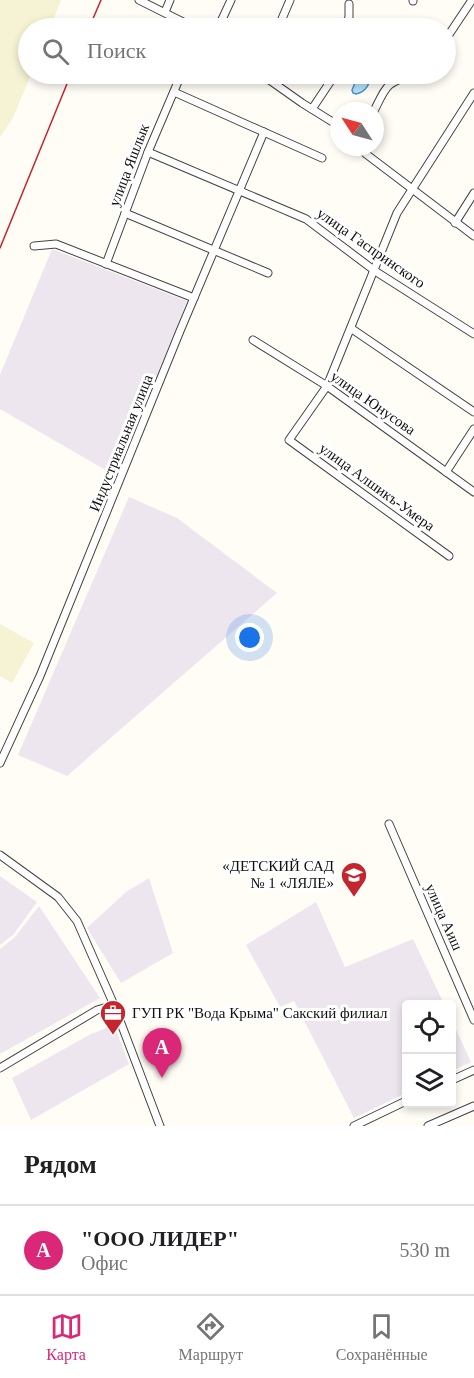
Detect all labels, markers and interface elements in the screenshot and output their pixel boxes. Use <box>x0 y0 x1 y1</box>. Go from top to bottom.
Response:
search box <box>18 18 456 84</box>
icon: search <box>39 35 72 68</box>
text: Поиск <box>87 38 146 63</box>
north arrow <box>330 102 384 156</box>
street label: улица Яшлык <box>106 121 152 209</box>
street label: улица Гаспринского <box>314 205 428 291</box>
street label: улица Юнусова <box>328 368 419 438</box>
street label: Индустриальная улица <box>86 372 156 514</box>
street label: улица Алшикъ-Умера <box>316 440 438 534</box>
your location <box>235 623 264 652</box>
place label: «ДЕТСКИЙ САД № 1 «ЛЯЛЕ» <box>222 858 334 891</box>
school or university icon: «ДЕТСКИЙ САД № 1 «ЛЯЛЕ» <box>339 860 369 898</box>
street label: улица Аиш <box>422 881 466 953</box>
office icon: ГУП РК "Вода Крыма" Сакский филиал <box>98 998 128 1036</box>
map controls <box>402 1000 456 1108</box>
button: locate <box>402 1000 456 1054</box>
place label: ГУП РК "Вода Крыма" Сакский филиал <box>132 1005 388 1021</box>
pin: A <box>142 1028 182 1078</box>
button: layers <box>402 1054 456 1108</box>
text: Рядом <box>24 1150 97 1179</box>
text: "ООО ЛИДЕР" <box>81 1226 239 1251</box>
text: A <box>36 1239 51 1261</box>
text: 530 m <box>399 1239 450 1261</box>
text: Офис <box>81 1252 128 1274</box>
tab: Карта <box>46 1310 86 1364</box>
tab: Маршрут <box>179 1310 243 1364</box>
tab: Сохранённые <box>336 1310 428 1364</box>

